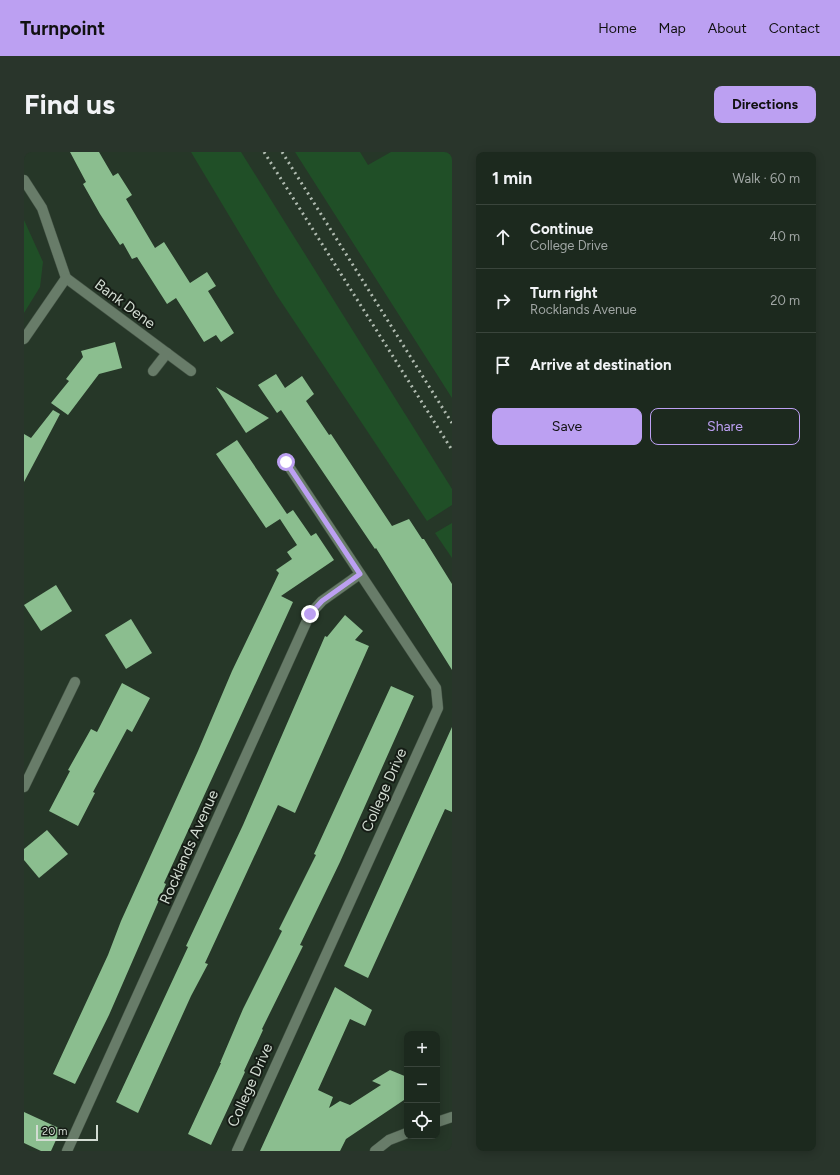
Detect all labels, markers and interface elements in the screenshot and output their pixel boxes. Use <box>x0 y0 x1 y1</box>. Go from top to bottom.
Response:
text: Turnpoint <box>20 17 105 40</box>
text: Home <box>598 20 637 37</box>
text: Map <box>659 20 686 37</box>
text: About <box>708 20 747 37</box>
text: Contact <box>769 20 820 37</box>
button: Directions <box>714 86 816 123</box>
text: Find us <box>24 87 115 121</box>
text: 1 min <box>492 168 532 188</box>
text: Walk · 60 m <box>733 171 800 186</box>
text: Continue <box>530 220 593 238</box>
icon: ahead <box>492 226 514 248</box>
text: 40 m <box>769 229 800 244</box>
text: College Drive <box>530 238 608 253</box>
street label: Bank Dene <box>91 275 159 333</box>
text: Turn right <box>530 284 598 302</box>
icon: right <box>492 290 514 312</box>
text: 20 m <box>770 293 800 308</box>
text: Rocklands Avenue <box>530 302 637 317</box>
icon: arrive <box>492 354 514 376</box>
text: Arrive at destination <box>530 356 671 374</box>
button: Save <box>492 408 642 445</box>
button: Share <box>650 408 800 445</box>
route start <box>277 453 295 471</box>
route end <box>301 605 319 623</box>
street label: College Drive <box>358 745 410 835</box>
street label: Rocklands Avenue <box>156 787 222 907</box>
map controls <box>404 1031 440 1139</box>
button: + <box>404 1031 440 1067</box>
street label: College Drive <box>224 1040 276 1130</box>
button: − <box>404 1067 440 1103</box>
button: locate <box>404 1103 440 1139</box>
scale bar <box>36 1123 98 1142</box>
text: 20 m <box>42 1125 67 1138</box>

